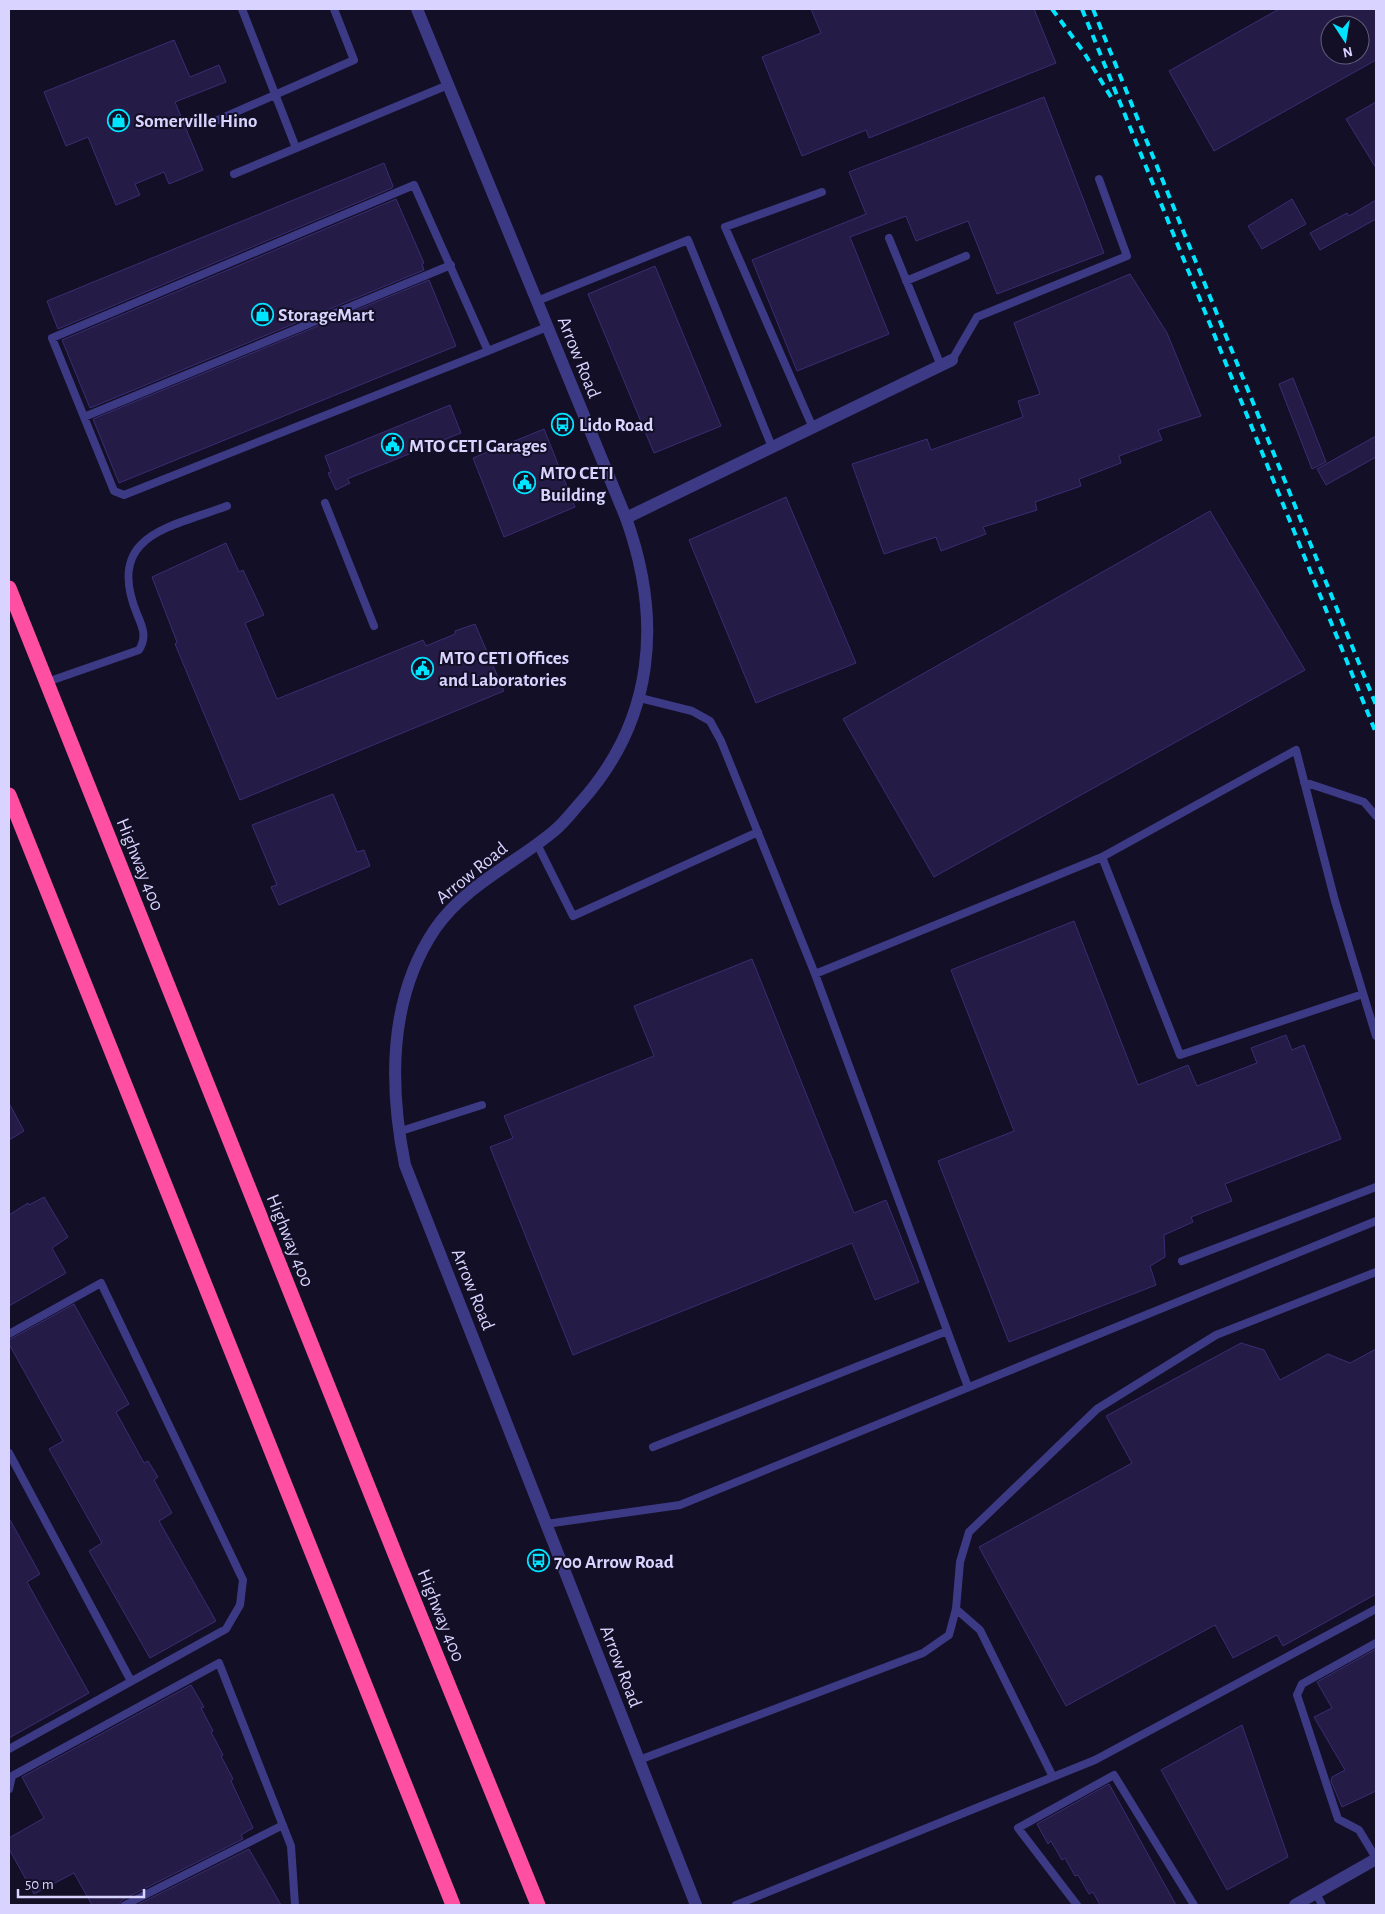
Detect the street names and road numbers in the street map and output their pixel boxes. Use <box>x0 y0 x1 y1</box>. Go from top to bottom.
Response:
street label: Arrow Road <box>554 314 604 401</box>
street label: Highway 400 <box>112 816 167 913</box>
street label: Arrow Road <box>433 839 511 908</box>
street label: Highway 400 <box>262 1192 317 1289</box>
street label: Arrow Road <box>448 1246 498 1333</box>
street label: Highway 400 <box>413 1567 468 1664</box>
street label: Arrow Road <box>596 1623 645 1710</box>

